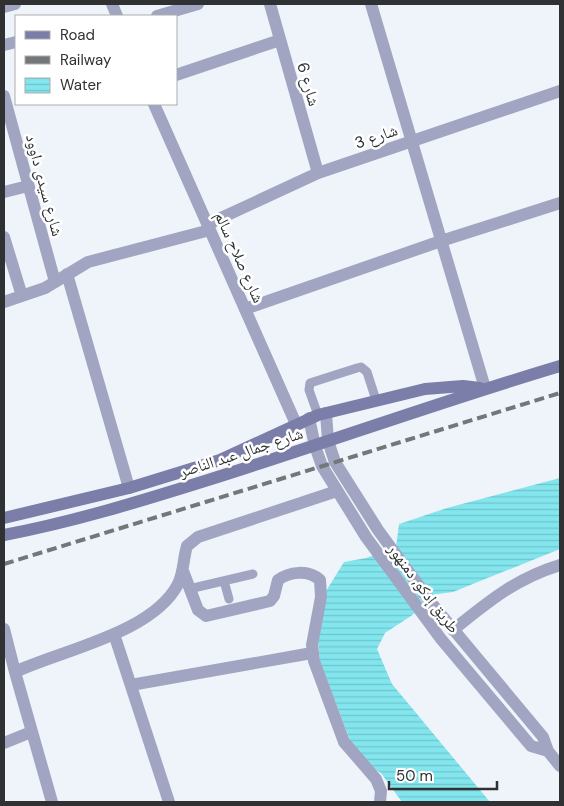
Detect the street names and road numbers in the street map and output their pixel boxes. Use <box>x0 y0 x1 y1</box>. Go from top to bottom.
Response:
street label: شارع 6 <box>292 60 325 109</box>
street label: شارع 3 <box>352 119 400 154</box>
street label: شارع سيدى داوود <box>21 132 68 238</box>
street label: شارع صلاح سالم <box>210 208 269 306</box>
street label: شارع جمال عبد الناصر <box>176 423 306 483</box>
street label: طريق إدكو, دمنهور <box>382 538 464 637</box>

